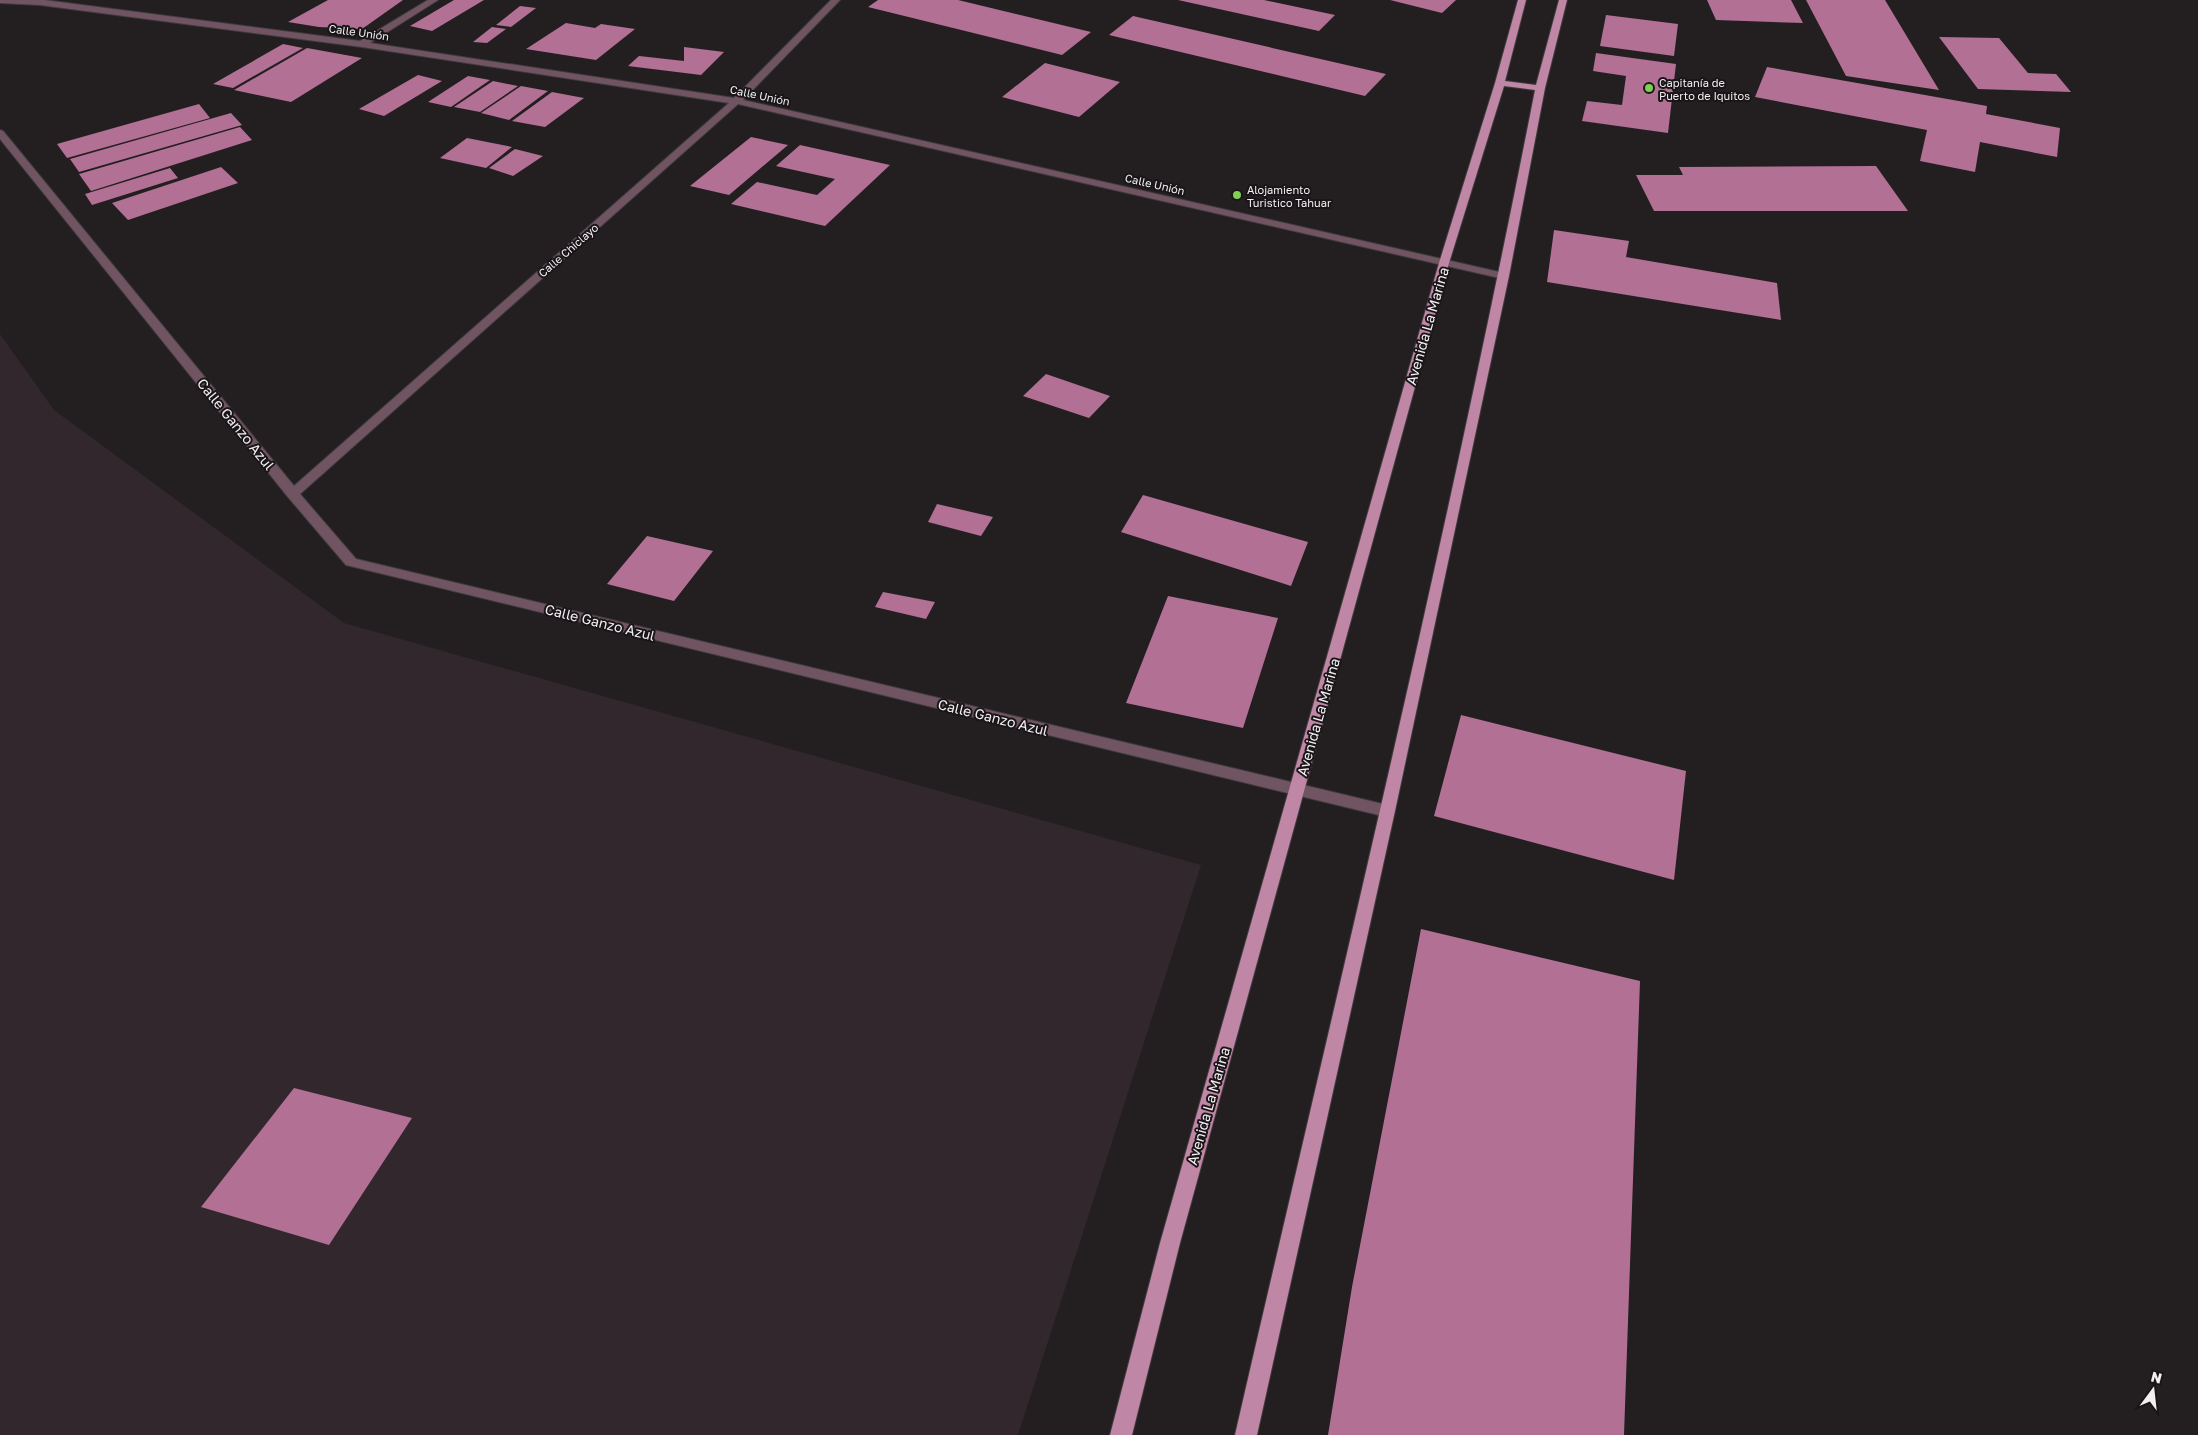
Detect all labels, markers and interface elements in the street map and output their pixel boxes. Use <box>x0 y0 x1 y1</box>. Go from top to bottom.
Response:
street label: Calle Unión <box>328 21 390 43</box>
place label: Capitanía de Puerto de Iquitos <box>1659 76 1750 102</box>
street label: Calle Unión <box>729 82 791 108</box>
marker: Capitanía de Puerto de Iquitos <box>1643 82 1655 94</box>
street label: Calle Unión <box>1124 171 1186 197</box>
place label: Alojamiento Turistico Tahuar <box>1247 183 1332 209</box>
marker: Alojamiento Turistico Tahuar <box>1231 189 1243 201</box>
street label: Calle Chiclayo <box>535 220 601 280</box>
street label: Avenida La Marina <box>1402 265 1452 387</box>
street label: Calle Ganzo Azul <box>194 375 278 473</box>
street label: Calle Ganzo Azul <box>543 600 657 644</box>
street label: Avenida La Marina <box>1293 656 1343 778</box>
street label: Calle Ganzo Azul <box>936 695 1050 739</box>
street label: Avenida La Marina <box>1183 1045 1233 1167</box>
north arrow <box>2128 1365 2178 1415</box>
text: N <box>2149 1367 2164 1387</box>

